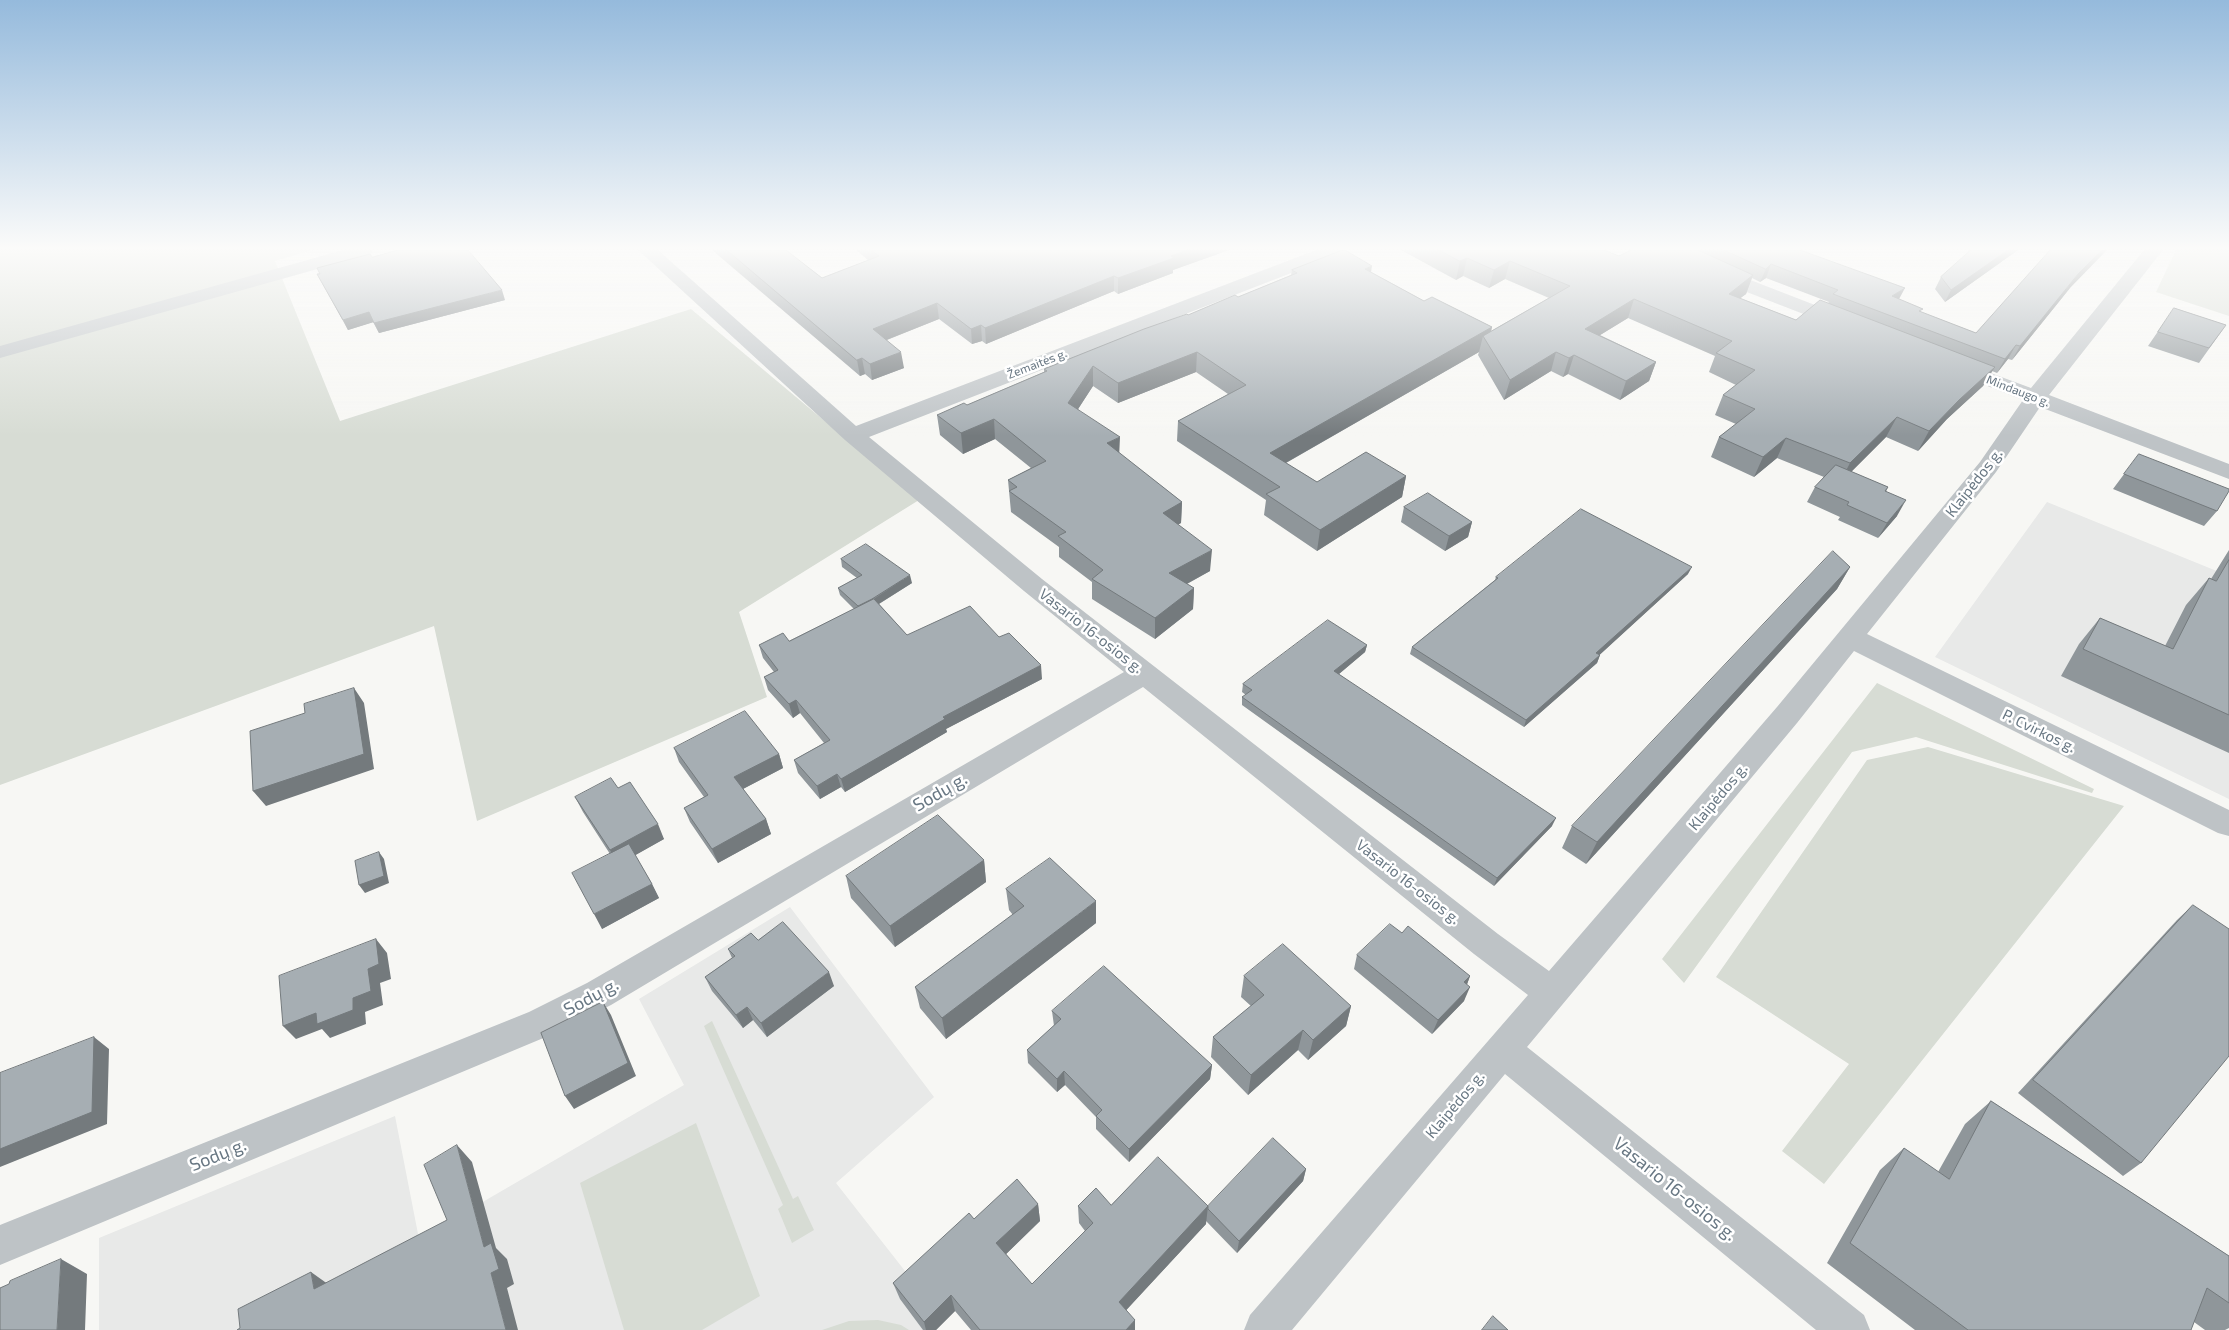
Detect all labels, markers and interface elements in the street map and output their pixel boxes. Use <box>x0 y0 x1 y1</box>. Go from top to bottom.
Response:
street label: Žemaitės g. <box>1005 346 1069 382</box>
street label: Mindaugo g. <box>1984 372 2052 410</box>
street label: Klaipėdos g. <box>1942 445 2006 521</box>
street label: Vasario 16-osios g. <box>1035 585 1147 677</box>
street label: P. Cvirkos g. <box>1999 706 2079 756</box>
street label: Klaipėdos g. <box>1685 760 1751 834</box>
street label: Sodų g. <box>909 768 971 816</box>
street label: Vasario 16-osios g. <box>1352 836 1464 928</box>
street label: Sodų g. <box>560 974 622 1020</box>
street label: Klaipėdos g. <box>1422 1068 1488 1142</box>
street label: Vasario 16-osios g. <box>1609 1133 1741 1245</box>
street label: Sodų g. <box>187 1134 249 1176</box>

